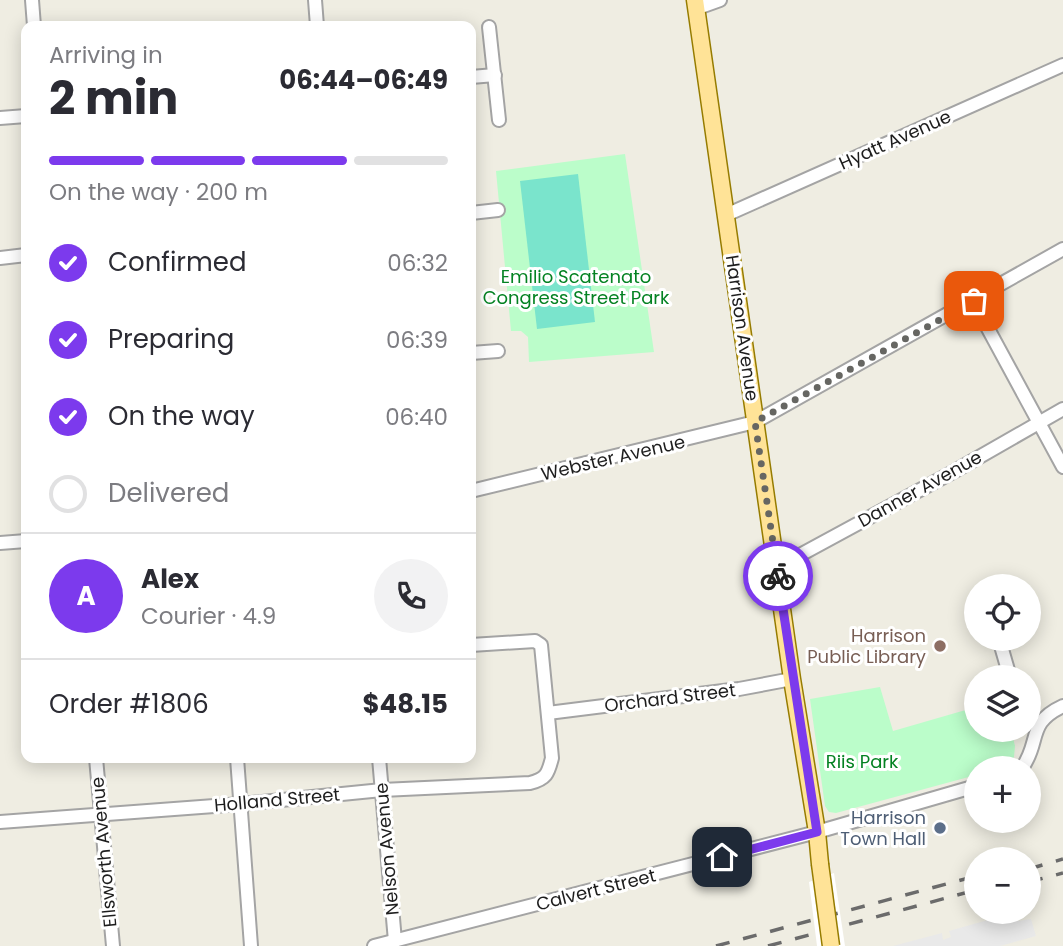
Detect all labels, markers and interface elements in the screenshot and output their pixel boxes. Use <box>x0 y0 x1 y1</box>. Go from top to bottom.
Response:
text: Arriving in <box>49 39 163 71</box>
text: 06:44–06:49 <box>279 62 448 98</box>
text: 2 min <box>49 66 178 130</box>
street label: Hyatt Avenue <box>835 104 955 175</box>
text: On the way · 200 m <box>49 176 268 208</box>
icon: check <box>49 244 87 282</box>
text: Confirmed <box>108 244 246 280</box>
text: 06:32 <box>387 247 448 279</box>
street label: Harrison Avenue <box>720 253 765 403</box>
park label: Emilio Scatenato Congress Street Park <box>483 264 670 310</box>
pin <box>944 271 1004 331</box>
icon: bag <box>955 282 993 320</box>
icon: check <box>49 321 87 359</box>
text: Preparing <box>108 321 234 357</box>
text: 06:39 <box>386 324 448 356</box>
icon: check <box>49 398 87 436</box>
text: On the way <box>108 398 255 434</box>
text: 06:40 <box>385 401 448 433</box>
street label: Webster Avenue <box>538 429 687 486</box>
street label: Danner Avenue <box>853 444 986 533</box>
text: Delivered <box>108 475 229 511</box>
courier <box>743 541 813 611</box>
icon: bike <box>759 557 797 595</box>
button: phone <box>374 559 448 633</box>
text: Alex <box>141 561 199 597</box>
map controls <box>964 574 1041 924</box>
button: locate <box>964 574 1041 651</box>
text: A <box>76 578 96 614</box>
text: Courier · 4.9 <box>141 600 276 632</box>
place label: Harrison Public Library <box>807 623 926 669</box>
marker: Harrison Public Library <box>932 638 948 654</box>
button: layers <box>964 665 1041 742</box>
street label: Orchard Street <box>603 677 737 718</box>
text: Order #1806 <box>49 686 209 722</box>
text: $48.15 <box>362 686 448 722</box>
park label: Riis Park <box>826 749 899 774</box>
button: + <box>964 756 1041 833</box>
street label: Ellsworth Avenue <box>84 776 123 928</box>
street label: Holland Street <box>213 782 341 817</box>
street label: Nelson Avenue <box>368 782 405 916</box>
place label: Harrison Town Hall <box>840 805 926 851</box>
marker: Harrison Town Hall <box>932 820 948 836</box>
pin <box>692 827 752 887</box>
icon: home <box>703 838 741 876</box>
button: − <box>964 847 1041 924</box>
street label: Calvert Street <box>533 863 658 916</box>

